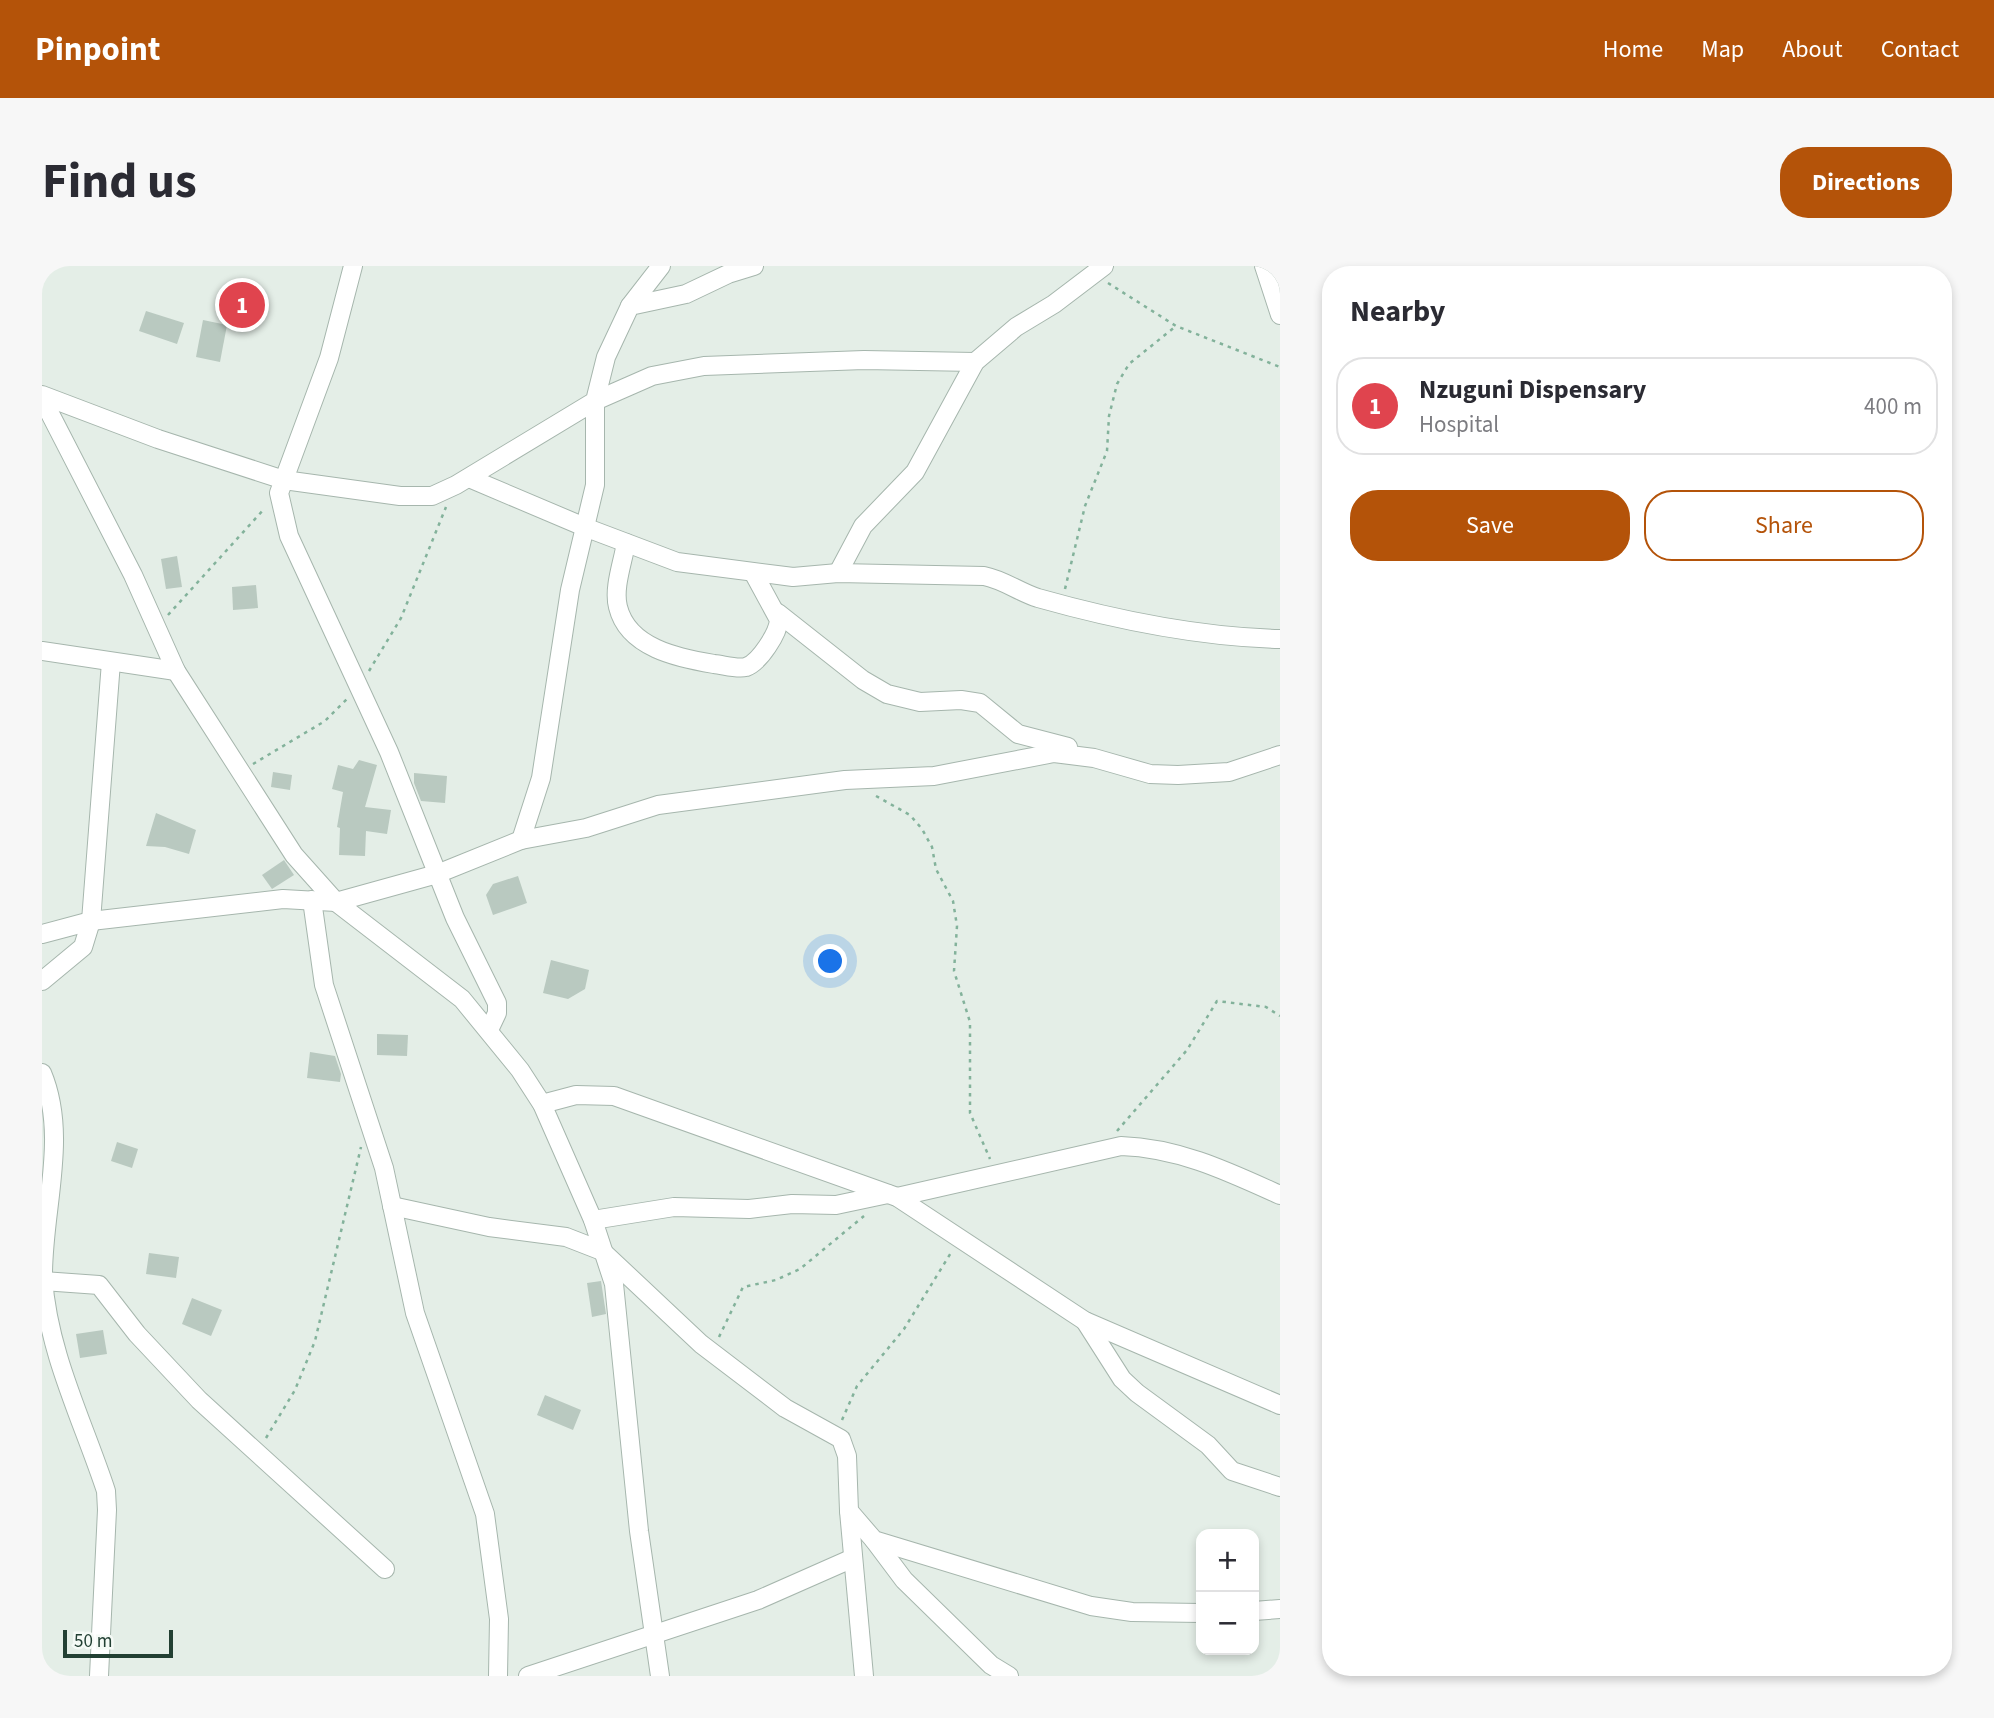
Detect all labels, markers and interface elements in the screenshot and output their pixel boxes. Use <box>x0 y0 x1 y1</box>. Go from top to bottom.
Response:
text: Pinpoint <box>35 26 161 73</box>
text: Home <box>1603 32 1663 67</box>
text: Map <box>1701 32 1744 67</box>
text: About <box>1782 32 1843 67</box>
text: Contact <box>1881 32 1959 67</box>
text: Find us <box>42 147 197 217</box>
button: Directions <box>1780 147 1952 218</box>
pin: 1 <box>219 279 265 331</box>
text: Nearby <box>1350 290 1445 333</box>
text: Nzuguni Dispensary <box>1419 371 1646 408</box>
text: 1 <box>1369 390 1381 423</box>
text: 400 m <box>1864 390 1922 423</box>
text: Hospital <box>1419 408 1499 441</box>
button: Save <box>1350 490 1630 561</box>
button: Share <box>1644 490 1924 561</box>
your location <box>813 944 847 978</box>
map controls <box>1196 1529 1259 1655</box>
button: + <box>1196 1529 1259 1592</box>
button: − <box>1196 1592 1259 1655</box>
scale bar <box>63 1627 173 1659</box>
text: 50 m <box>74 1628 112 1655</box>

